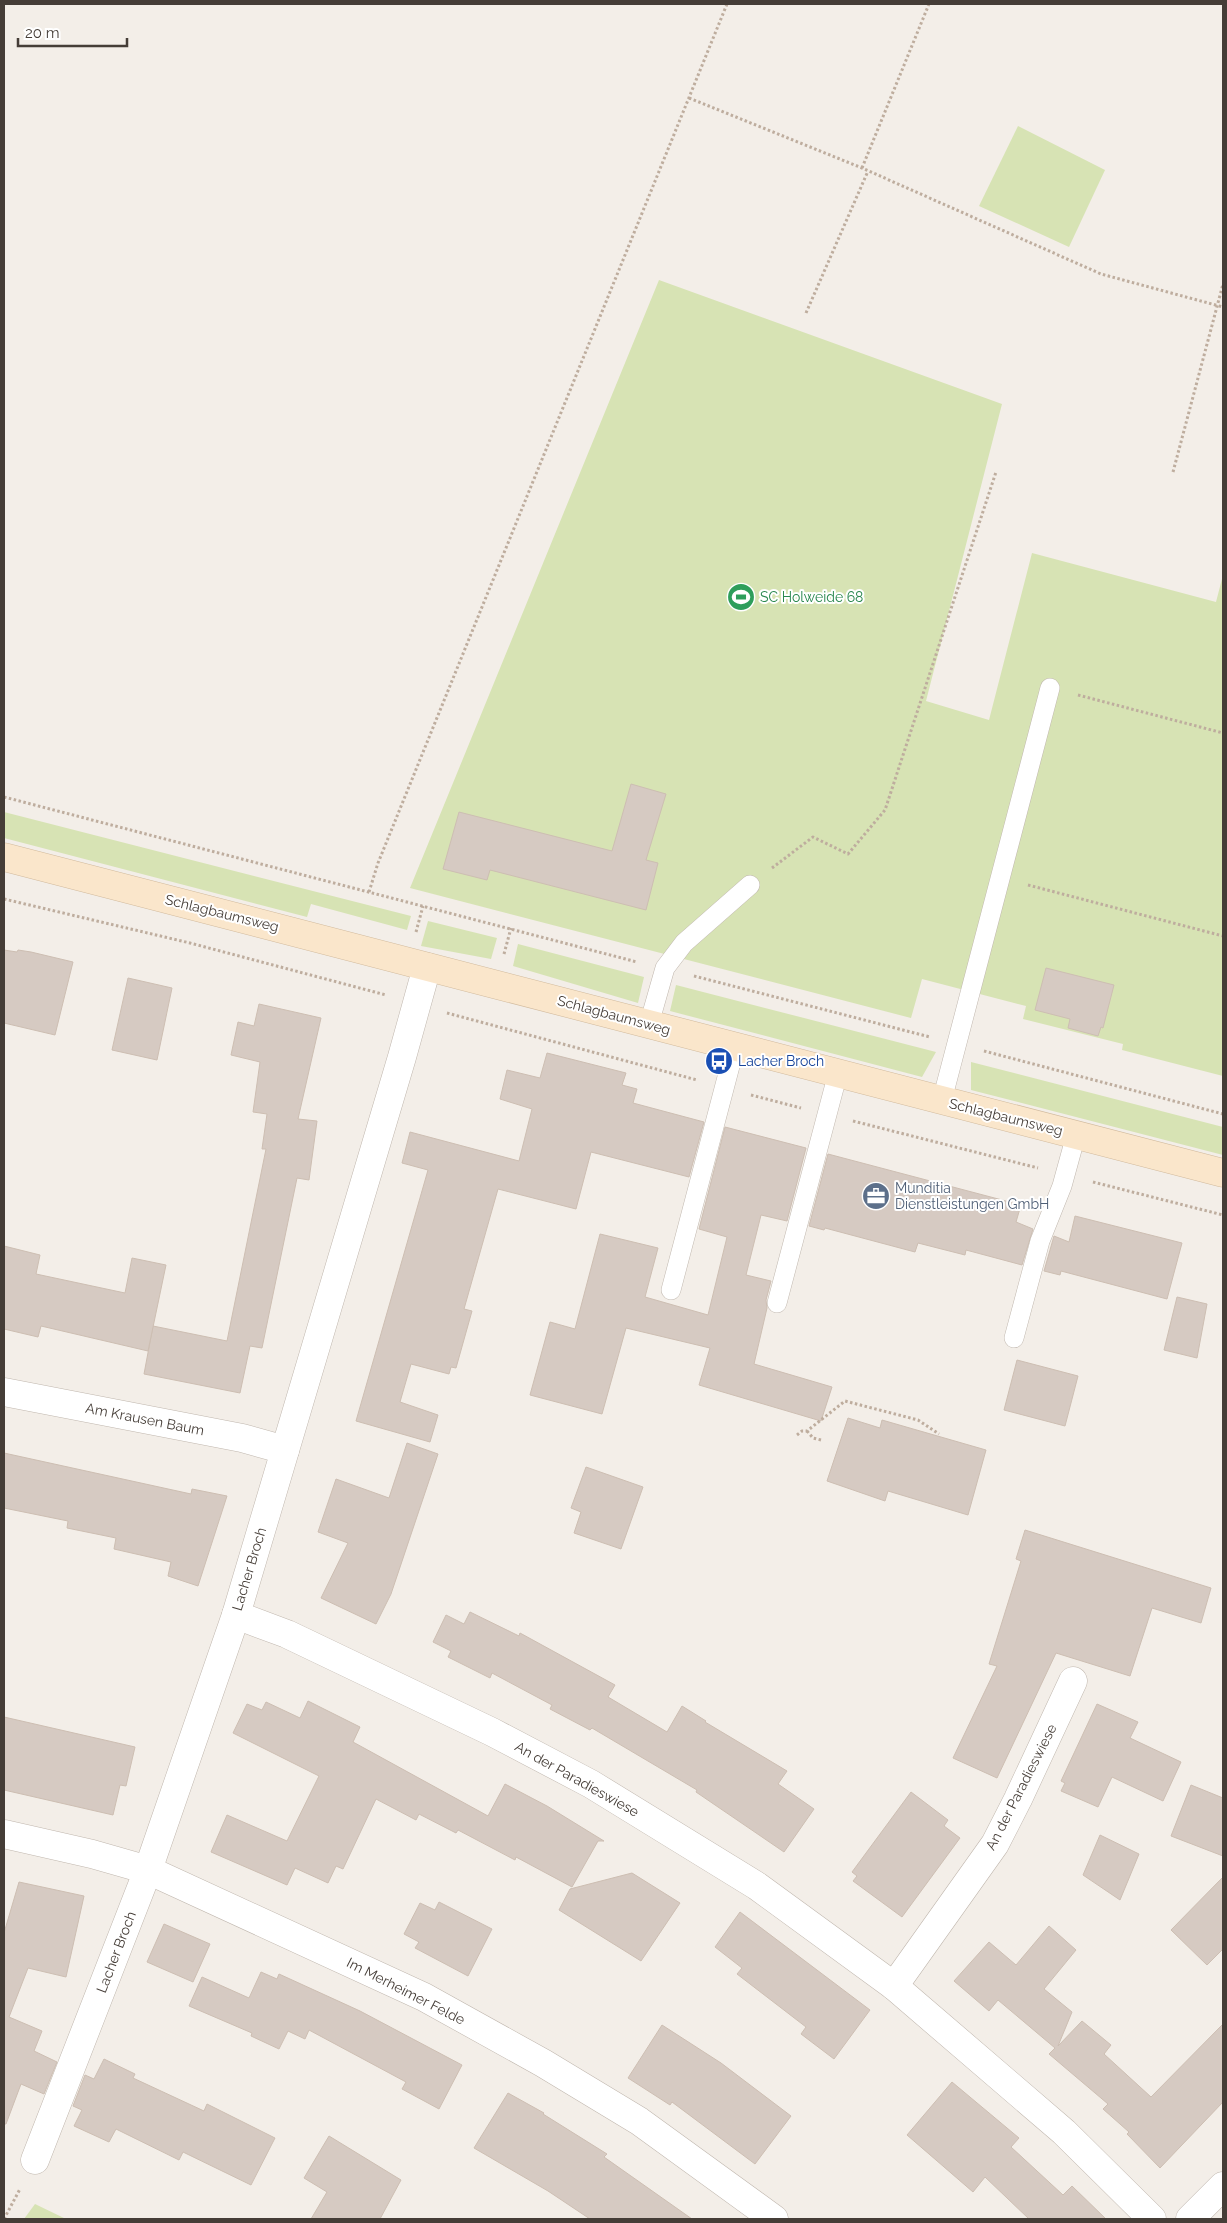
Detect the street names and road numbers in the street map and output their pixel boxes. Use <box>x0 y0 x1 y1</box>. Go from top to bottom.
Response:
street label: Schlagbaumsweg <box>164 891 280 935</box>
street label: Schlagbaumsweg <box>556 992 672 1038</box>
street label: Schlagbaumsweg <box>948 1095 1064 1139</box>
street label: Am Krausen Baum <box>84 1400 206 1438</box>
street label: Lacher Broch <box>229 1525 269 1613</box>
street label: An der Paradieswiese <box>982 1721 1060 1853</box>
street label: An der Paradieswiese <box>512 1738 642 1820</box>
street label: Lacher Broch <box>93 1909 139 1995</box>
street label: Im Merheimer Felde <box>344 1954 468 2028</box>

